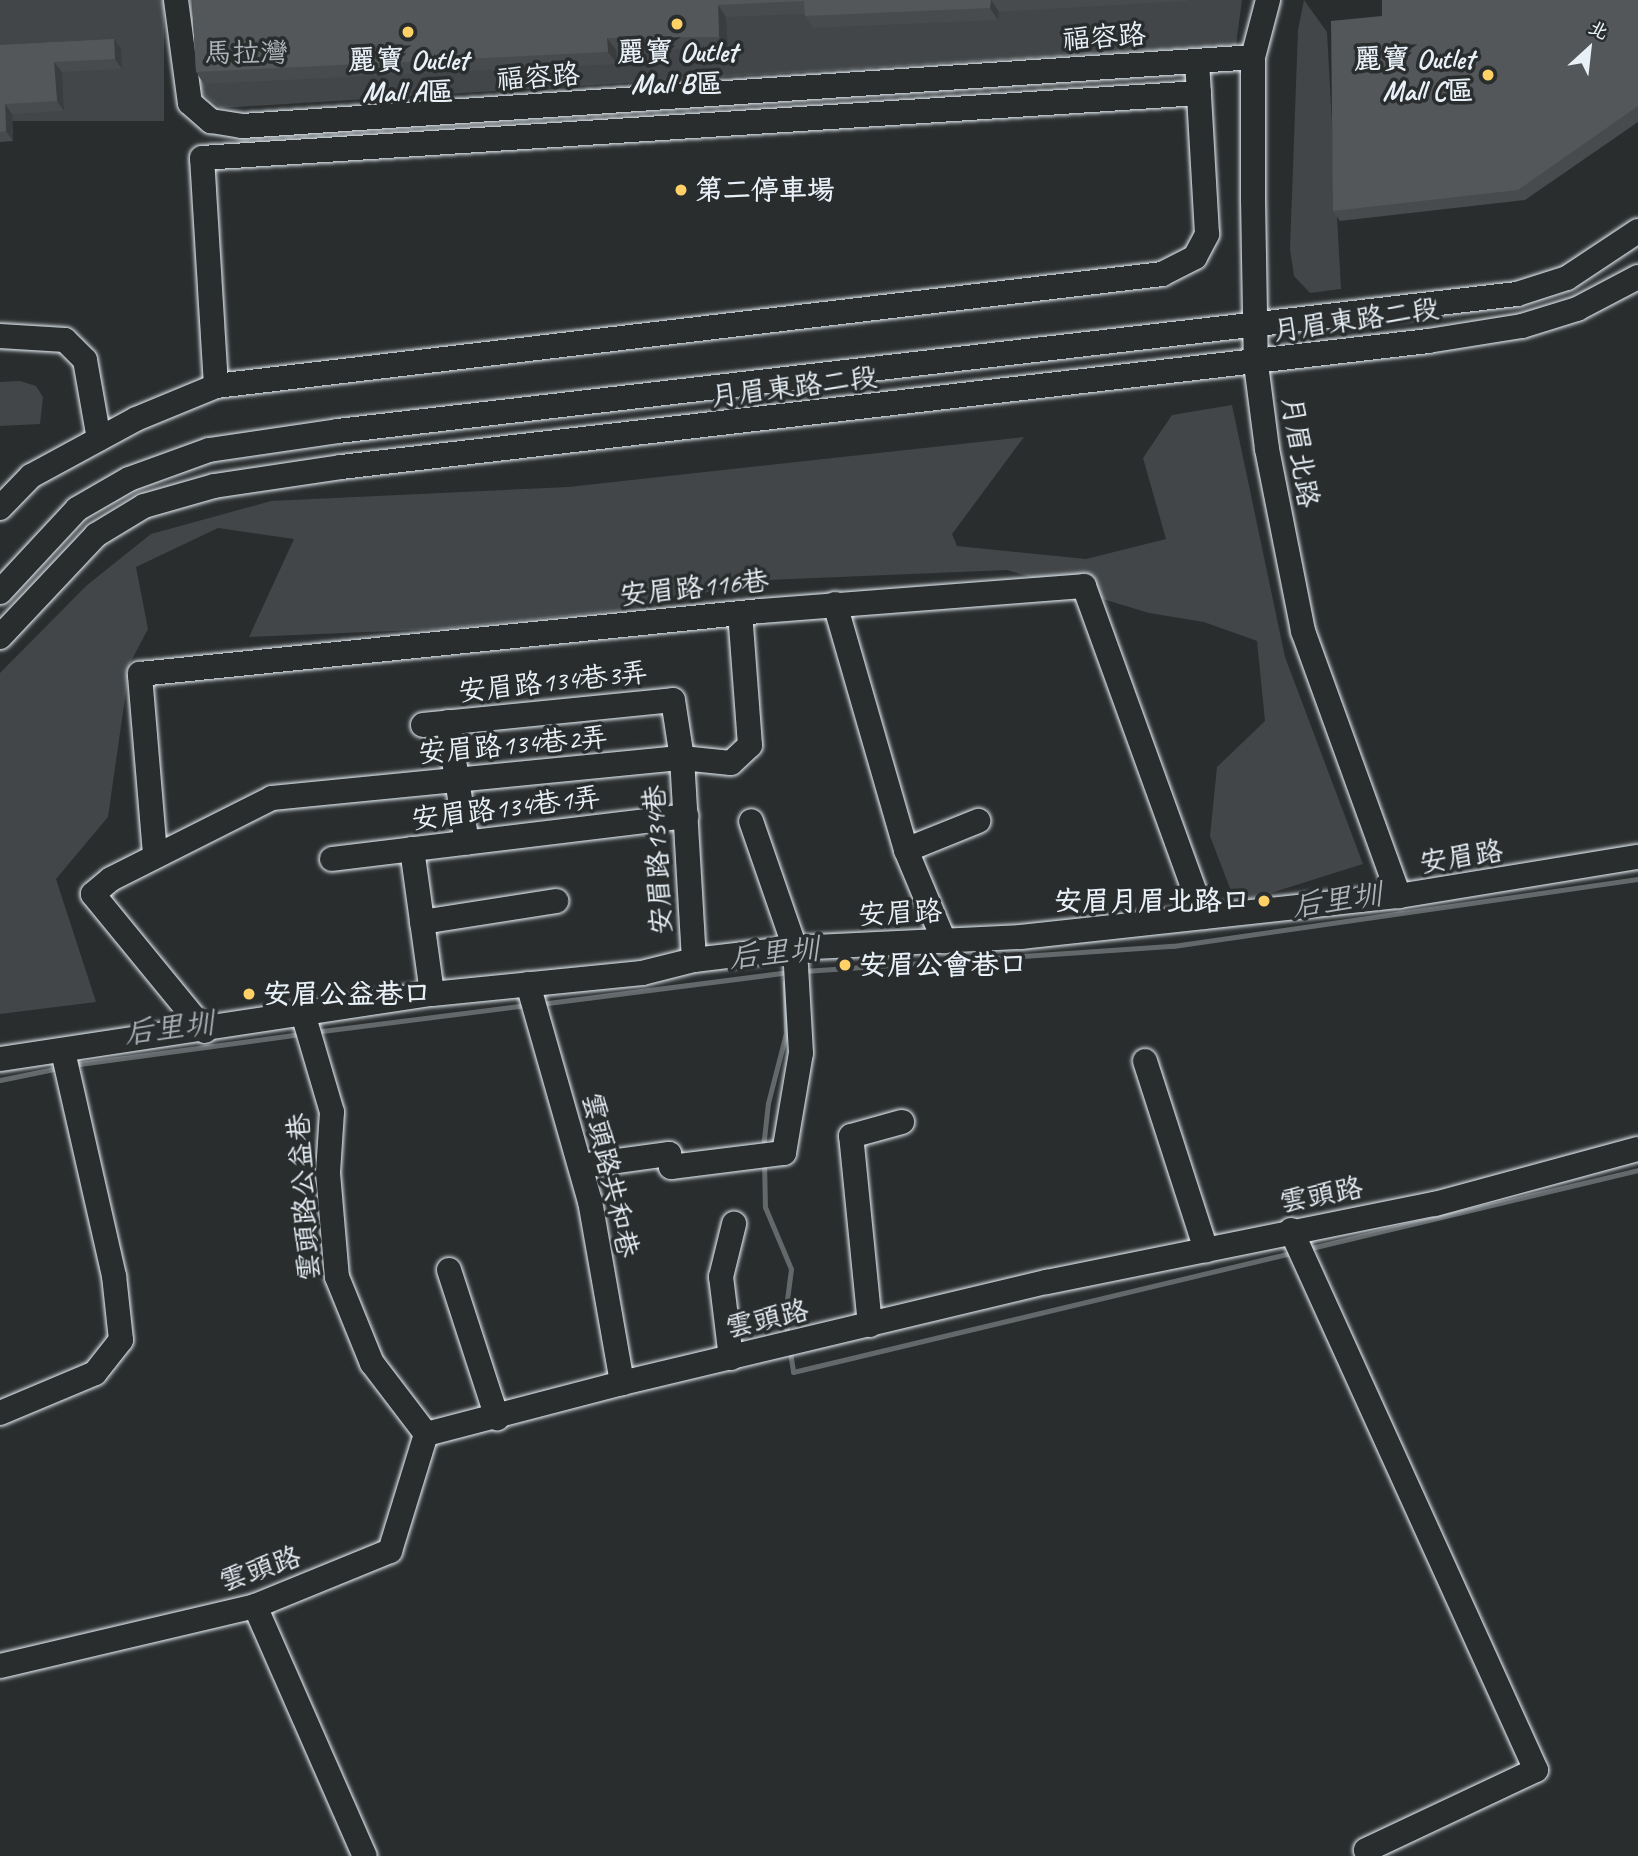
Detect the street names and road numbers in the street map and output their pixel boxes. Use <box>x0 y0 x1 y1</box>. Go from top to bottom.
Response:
street label: 福容路 <box>1061 17 1147 57</box>
street label: 福容路 <box>495 57 581 97</box>
street label: 月眉東路二段 <box>1270 292 1442 348</box>
street label: 月眉東路二段 <box>709 360 879 414</box>
street label: 月眉北路 <box>1275 394 1325 510</box>
street label: 安眉路116巷 <box>618 563 770 613</box>
street label: 安眉路134巷3弄 <box>457 655 649 709</box>
street label: 安眉路134巷2弄 <box>417 720 609 770</box>
street label: 安眉路134巷1弄 <box>409 780 603 836</box>
street label: 安眉路134巷 <box>637 784 679 936</box>
street label: 安眉路 <box>1417 834 1505 880</box>
street label: 安眉路 <box>857 894 943 932</box>
street label: 雲頭路共和巷 <box>575 1089 645 1261</box>
street label: 雲頭路公益巷 <box>281 1112 327 1282</box>
street label: 雲頭路 <box>1277 1170 1365 1220</box>
street label: 雲頭路 <box>722 1293 812 1345</box>
street label: 雲頭路 <box>215 1539 305 1599</box>

